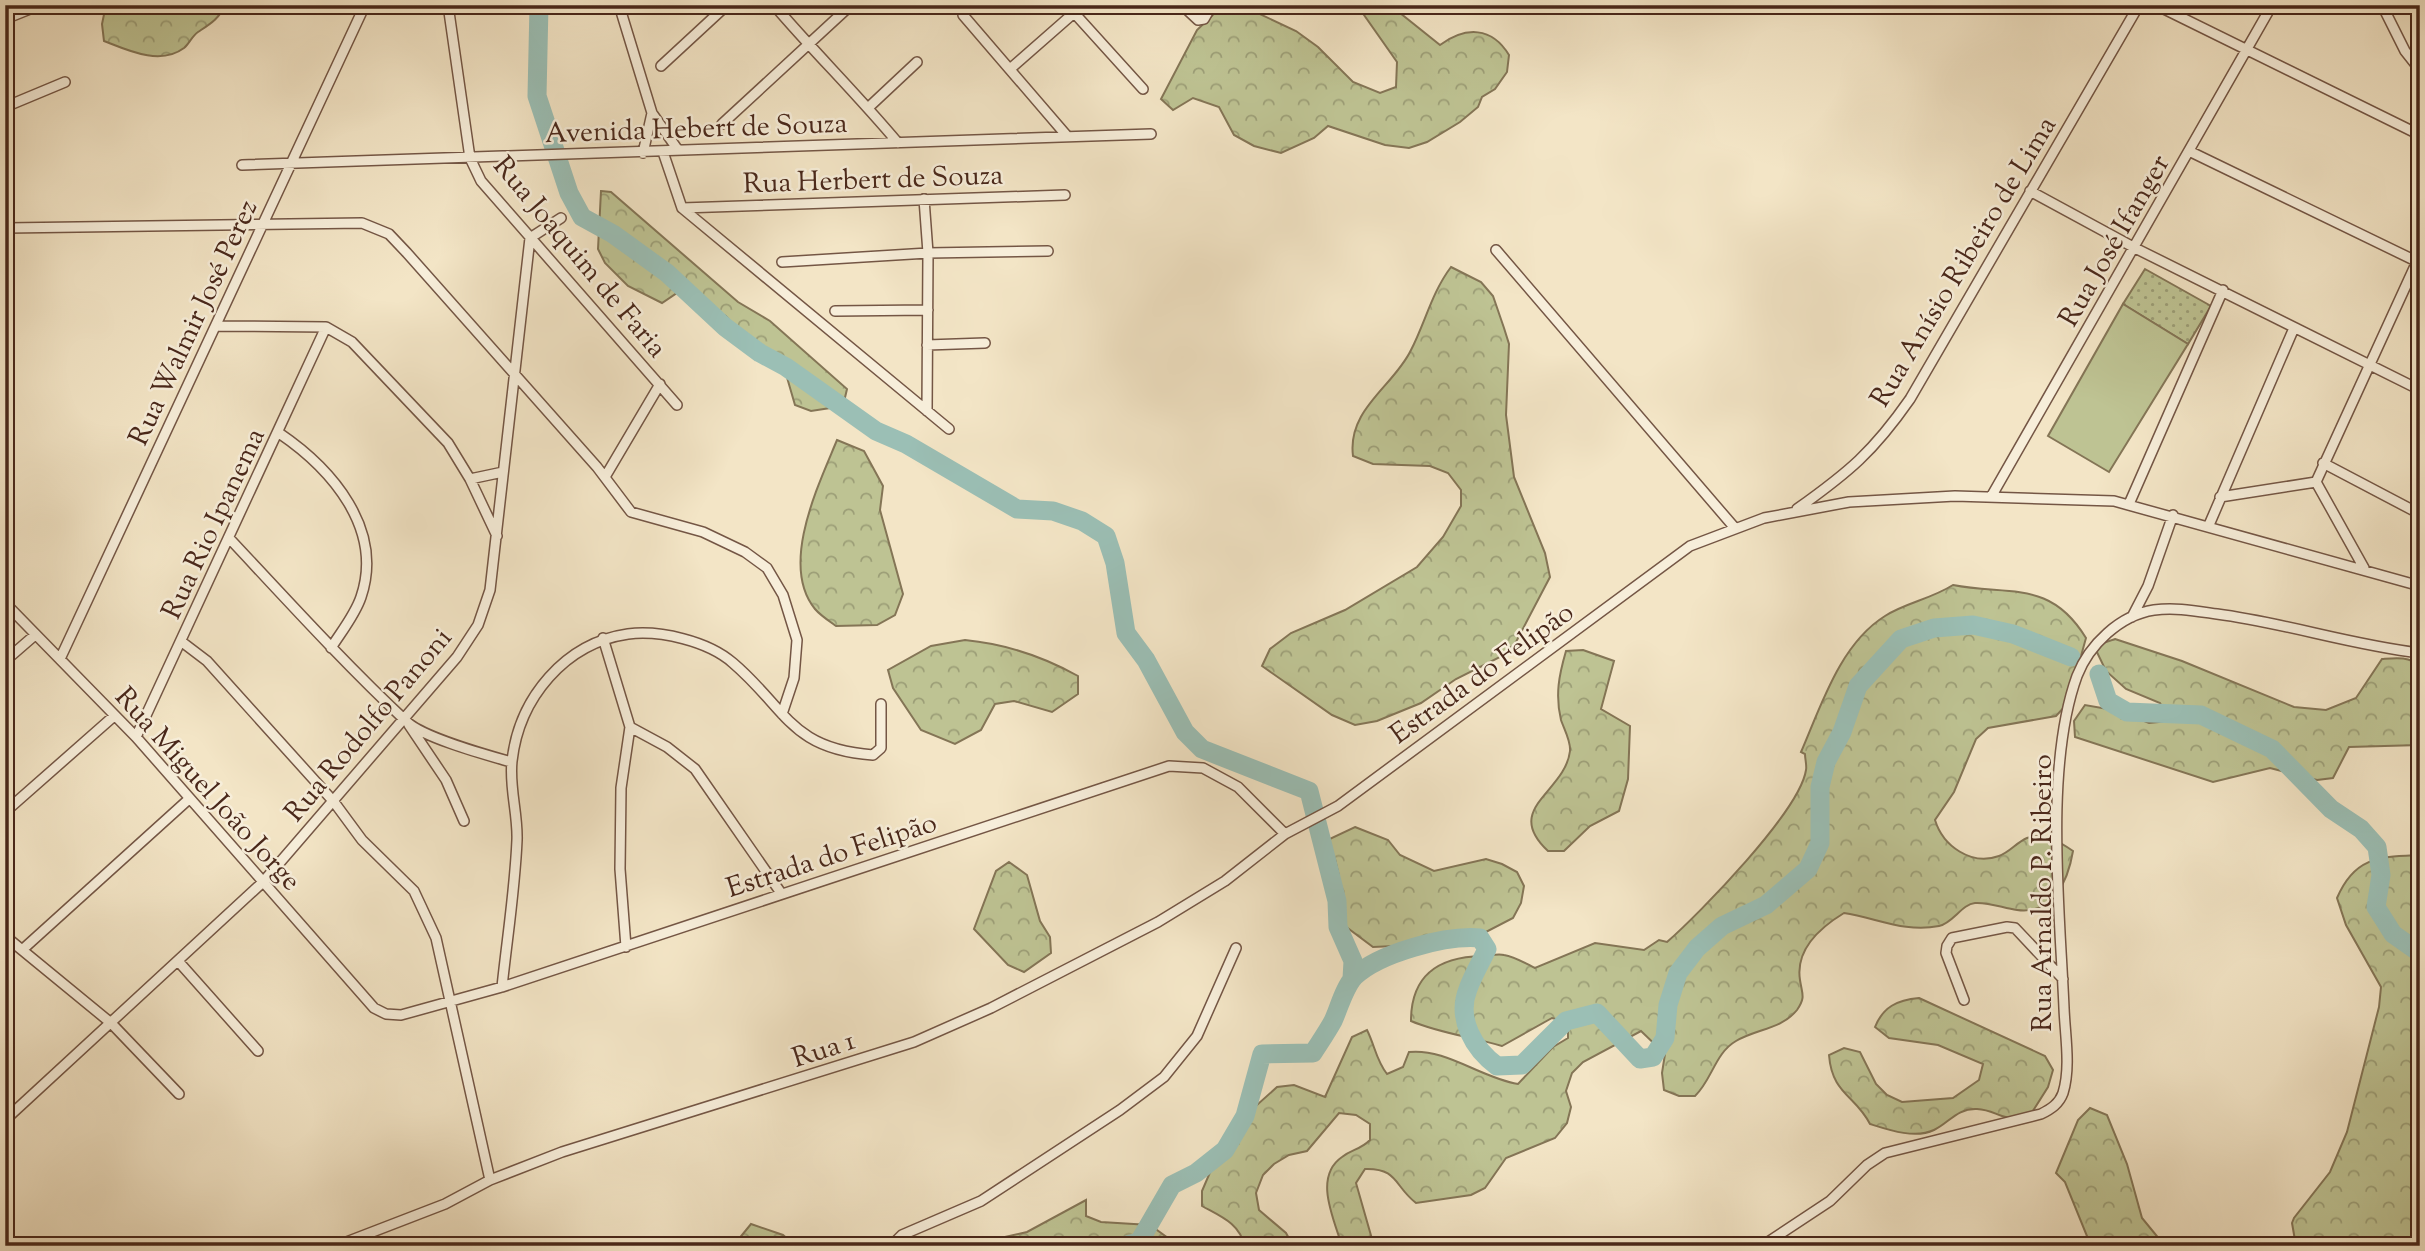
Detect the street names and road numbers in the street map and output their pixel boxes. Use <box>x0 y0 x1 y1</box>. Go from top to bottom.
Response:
street label: Avenida Hebert de Souza <box>544 105 848 155</box>
street label: Rua Anísio Ribeiro de Lima <box>1862 110 2067 415</box>
street label: Rua Joaquim de Faria <box>482 148 675 368</box>
street label: Rua José Ifanger <box>2050 148 2181 335</box>
street label: Rua Herbert de Souza <box>742 156 1004 206</box>
street label: Rua Walmir José Perez <box>120 194 269 453</box>
street label: Rua Rio Ipanema <box>153 422 277 626</box>
street label: Estrada do Felipão <box>1382 594 1583 755</box>
street label: Rua Rodolfo Panoni <box>276 620 462 832</box>
street label: Rua Miguel João Jorge <box>104 679 309 901</box>
street label: Rua Arnaldo P. Ribeiro <box>2024 754 2064 1032</box>
street label: Estrada do Felipão <box>722 804 942 910</box>
street label: Rua 1 <box>787 1022 860 1080</box>

